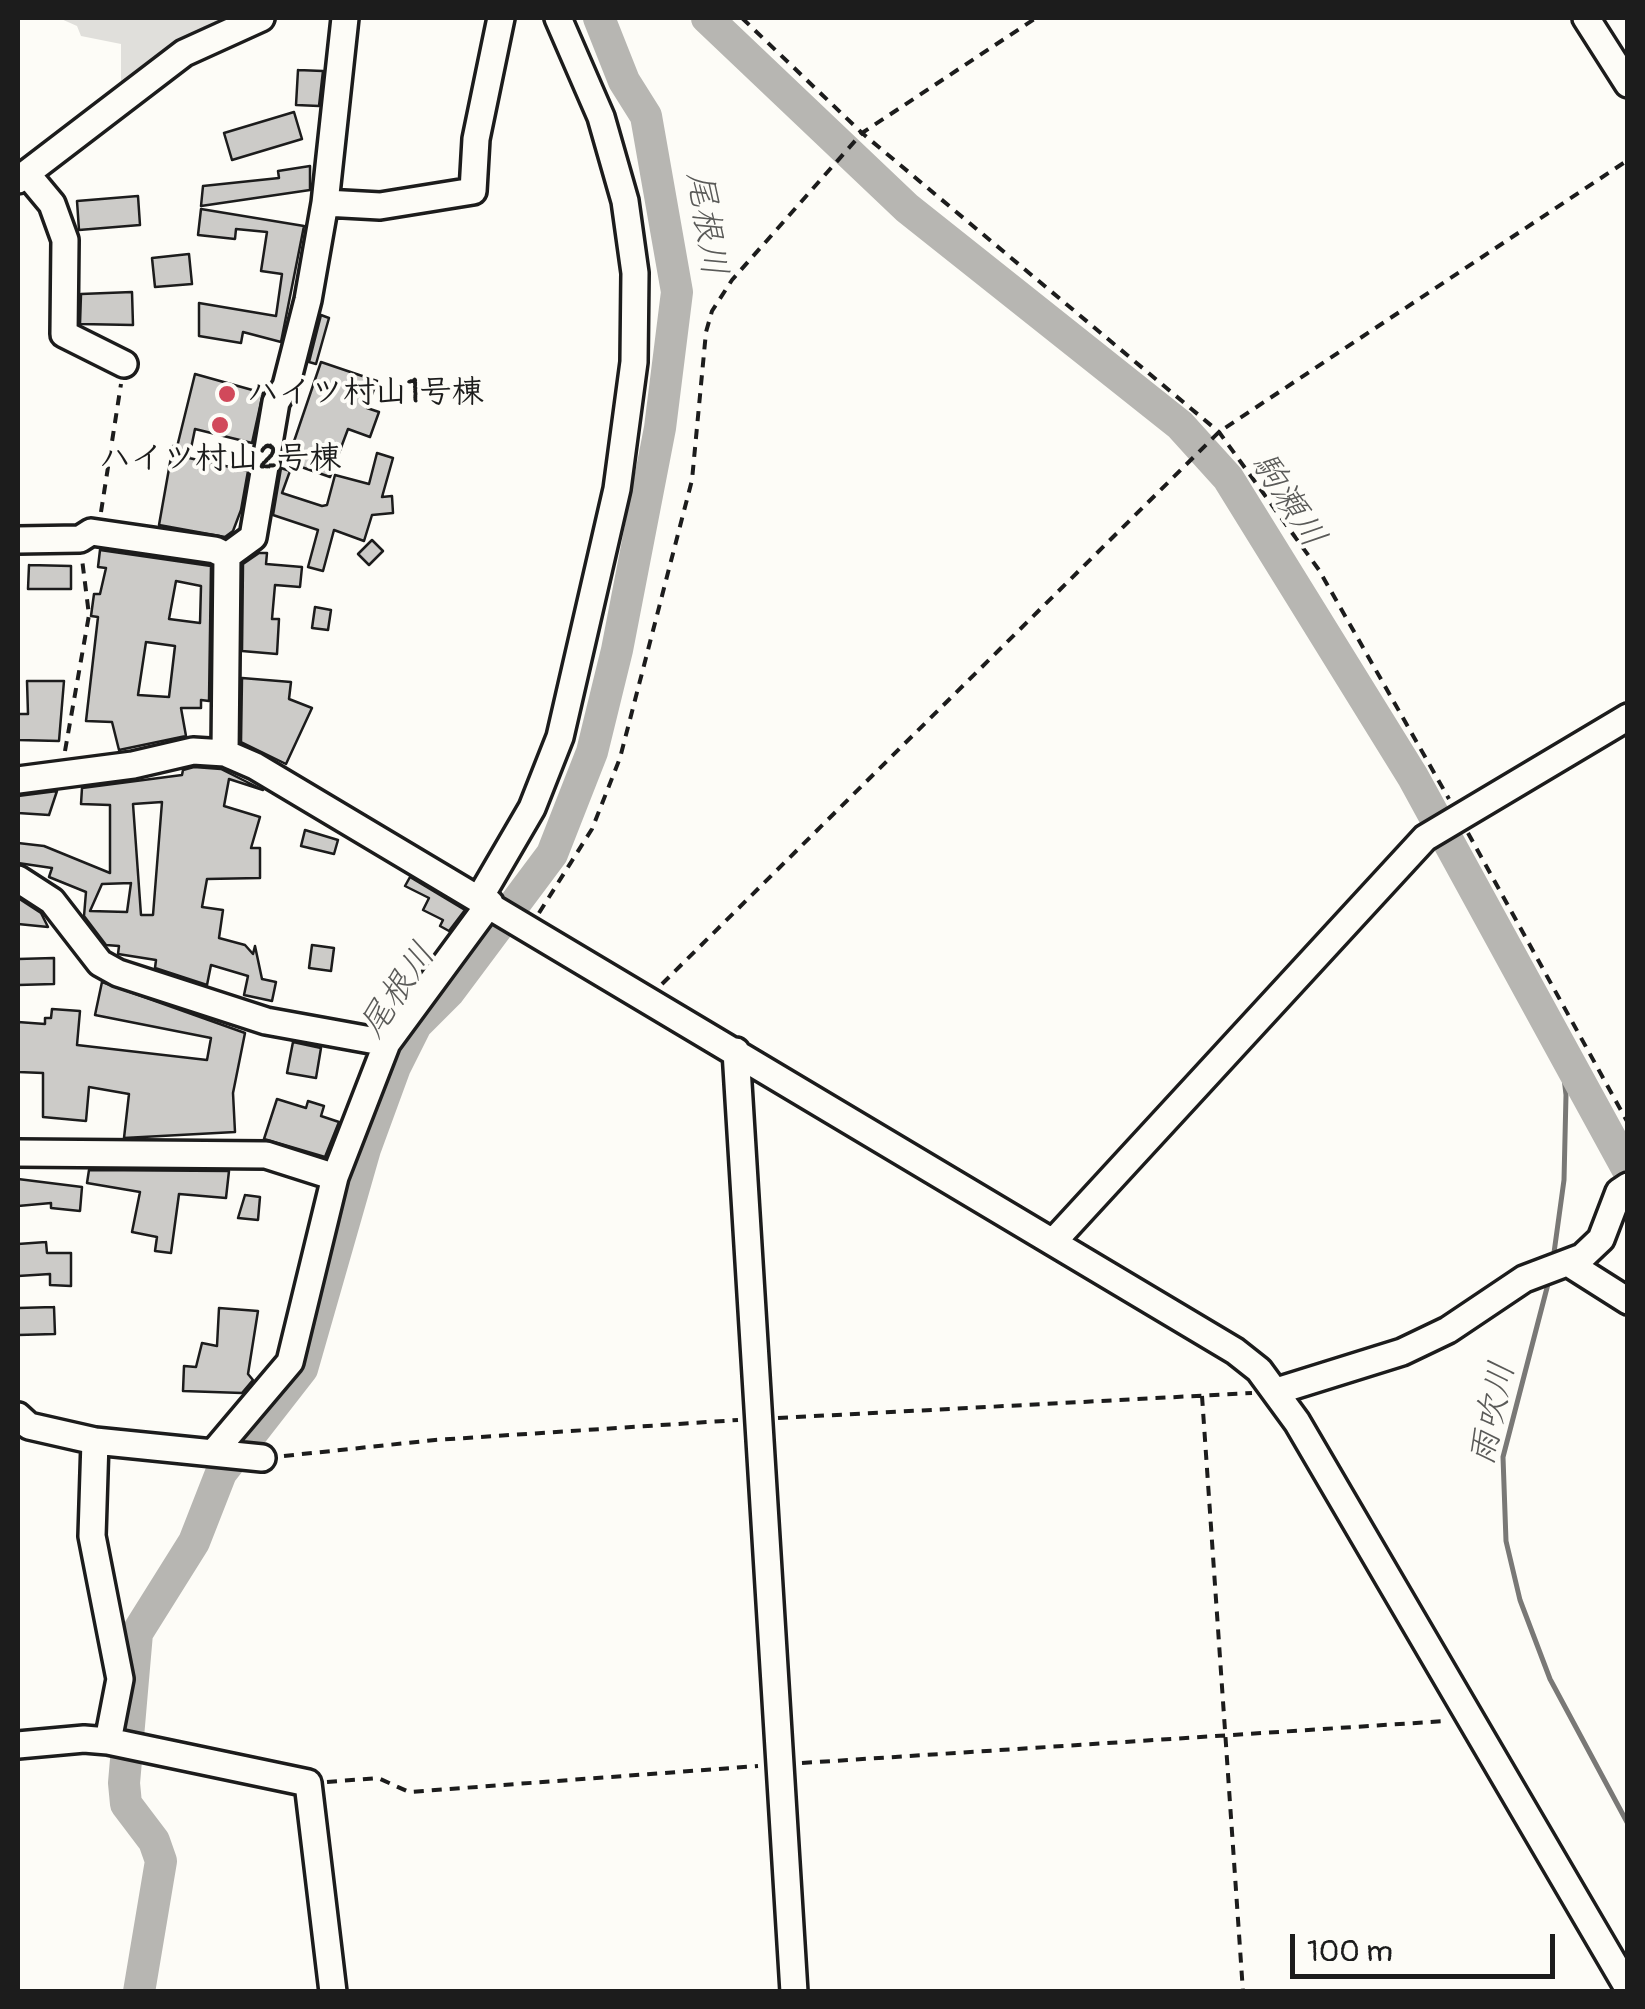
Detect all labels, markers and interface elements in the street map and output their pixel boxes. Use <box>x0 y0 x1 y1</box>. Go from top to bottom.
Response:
water label: 尾根川 <box>676 169 734 279</box>
place label: ハイツ村山1号棟 <box>247 375 484 413</box>
marker: ハイツ村山1号棟 <box>216 383 238 405</box>
marker: ハイツ村山2号棟 <box>209 414 231 436</box>
place label: ハイツ村山2号棟 <box>99 441 341 479</box>
water label: 駒瀬川 <box>1241 446 1333 556</box>
water label: 尾根川 <box>352 936 446 1046</box>
water label: 雨吹川 <box>1463 1358 1525 1470</box>
scale bar <box>1295 1914 1560 1976</box>
text: 100 m <box>1307 1933 1393 1970</box>

